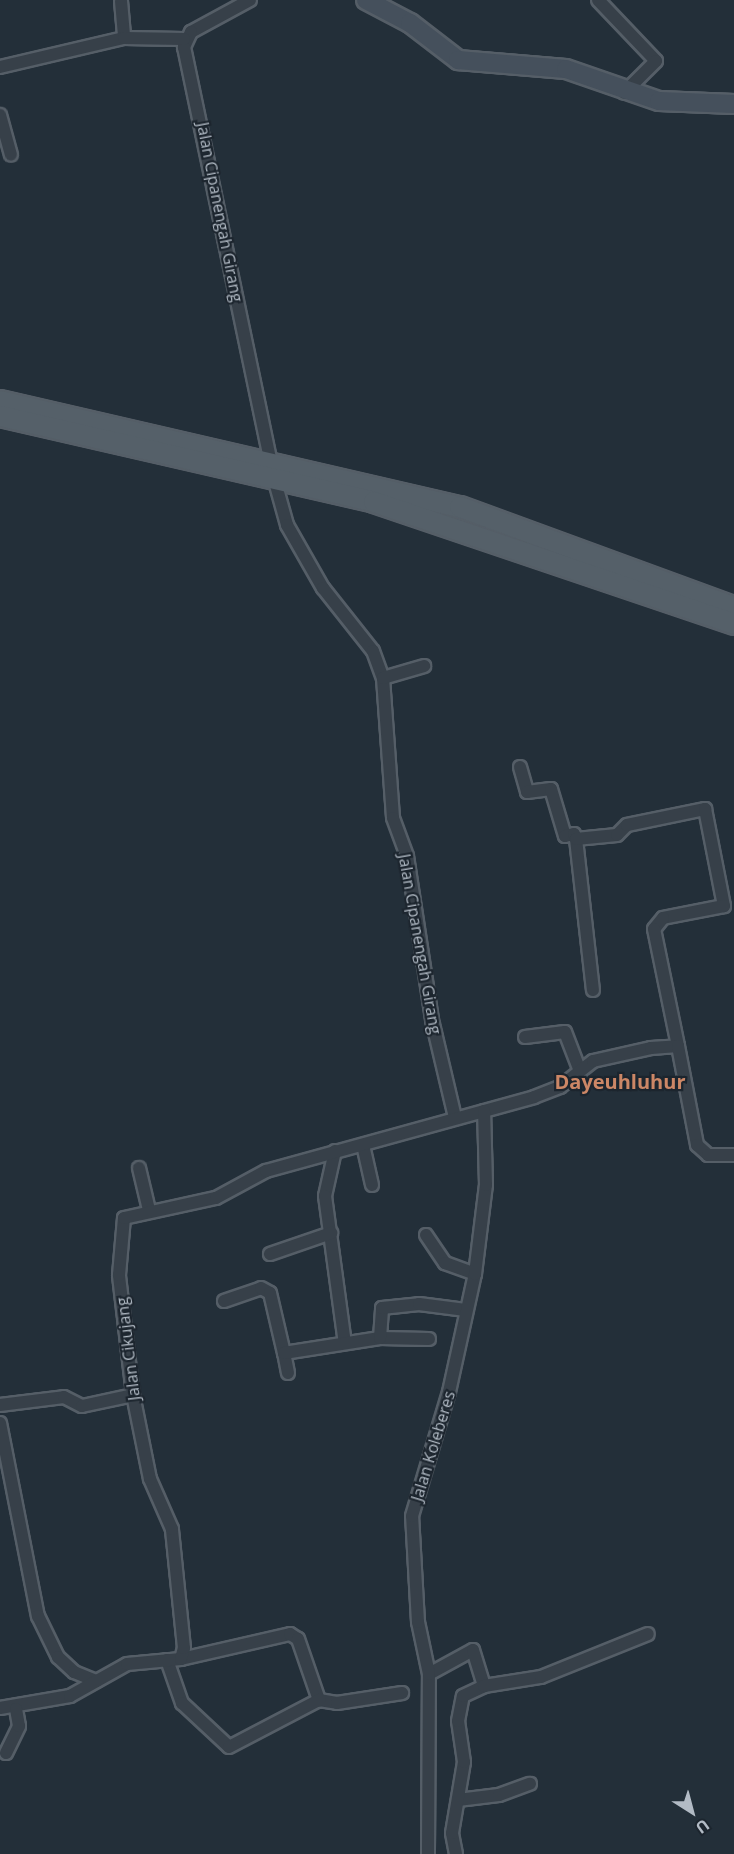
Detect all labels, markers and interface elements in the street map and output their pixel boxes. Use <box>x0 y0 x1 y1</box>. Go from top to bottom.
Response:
street label: Jalan Cipanengah Girang <box>193 121 247 303</box>
street label: Jalan Cipanengah Girang <box>395 852 445 1036</box>
district label: Dayeuhluhur <box>555 1069 685 1093</box>
street label: Jalan Cikujang <box>112 1296 144 1402</box>
street label: Jalan Koleberes <box>407 1388 459 1504</box>
north arrow <box>662 1782 722 1842</box>
text: U <box>691 1814 714 1839</box>

